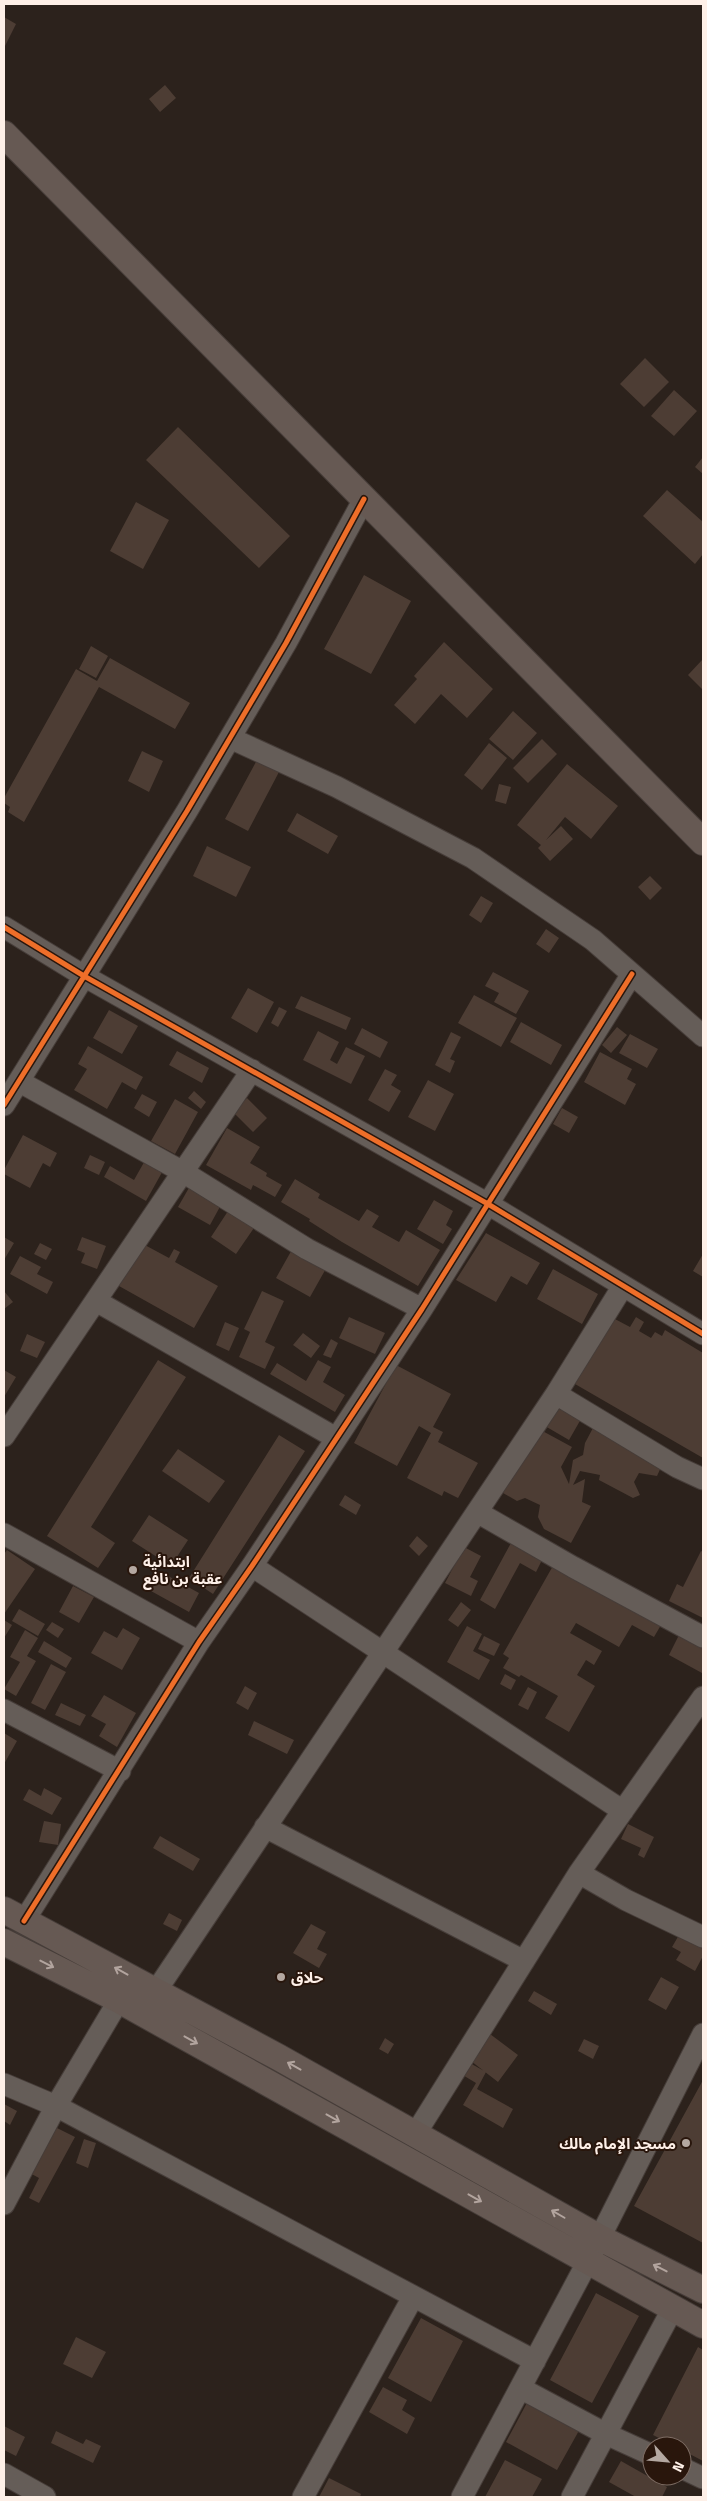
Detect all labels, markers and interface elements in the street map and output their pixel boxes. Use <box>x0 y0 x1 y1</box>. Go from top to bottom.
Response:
place label: ابتدائية عقبة بن نافع <box>143 1550 222 1590</box>
marker: ابتدائية عقبة بن نافع <box>127 1564 139 1576</box>
one-way arrow <box>39 1960 54 1969</box>
one-way arrow <box>114 1966 128 1976</box>
place label: حلاق <box>291 1966 324 1989</box>
marker: حلاق <box>275 1971 287 1983</box>
one-way arrow <box>183 2035 198 2045</box>
one-way arrow <box>287 2061 302 2070</box>
one-way arrow <box>326 2113 341 2123</box>
place label: مسجد الإمام مالك <box>559 2132 676 2155</box>
marker: مسجد الإمام مالك <box>680 2137 692 2149</box>
one-way arrow <box>467 2193 482 2203</box>
one-way arrow <box>551 2208 566 2218</box>
one-way arrow <box>653 2263 668 2272</box>
north arrow <box>642 2436 692 2486</box>
text: N <box>667 2458 691 2476</box>

